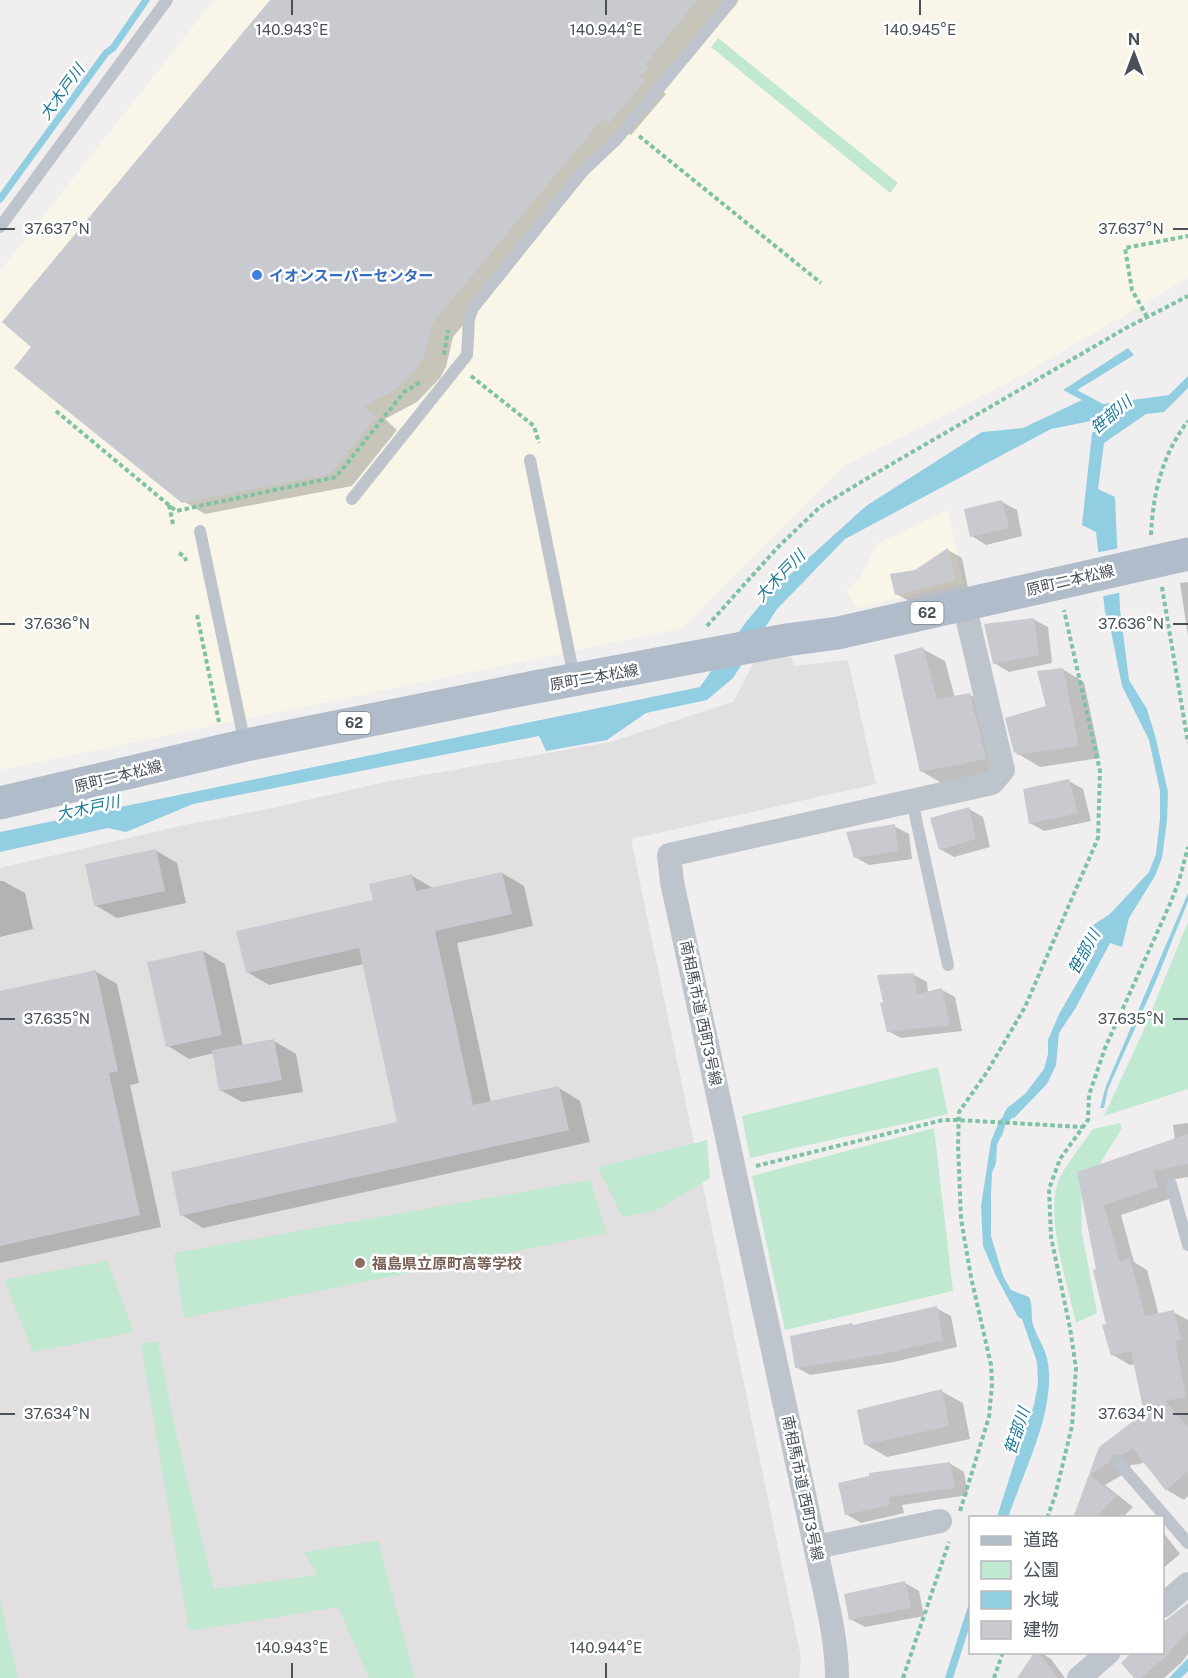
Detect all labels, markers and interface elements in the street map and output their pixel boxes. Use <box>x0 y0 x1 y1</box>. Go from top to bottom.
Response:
text: 140.943°E <box>256 21 328 38</box>
text: 140.944°E <box>570 21 642 38</box>
text: 140.945°E <box>884 21 956 38</box>
north arrow <box>1104 24 1164 84</box>
text: N <box>1128 30 1140 49</box>
water label: 大木戸川 <box>36 59 90 123</box>
text: 37.637°N <box>24 220 90 237</box>
text: 37.637°N <box>1098 220 1164 237</box>
place label: イオンスーパーセンター <box>269 267 434 284</box>
marker: イオンスーパーセンター <box>250 268 264 282</box>
water label: 笹部川 <box>1087 391 1137 438</box>
water label: 大木戸川 <box>751 545 810 606</box>
street label: 原町二本松線 <box>1024 562 1116 598</box>
road number: 62 <box>910 602 944 624</box>
text: 37.636°N <box>24 615 90 632</box>
text: 37.636°N <box>1098 615 1164 632</box>
street label: 原町二本松線 <box>548 661 640 693</box>
road number: 62 <box>338 712 370 734</box>
street label: 原町二本松線 <box>72 757 164 795</box>
water label: 大木戸川 <box>55 792 123 824</box>
water label: 笹部川 <box>1064 925 1105 978</box>
street label: 南相馬市道 西町3号線 <box>677 939 725 1087</box>
text: 37.635°N <box>24 1010 90 1027</box>
text: 37.635°N <box>1098 1010 1164 1027</box>
place label: 福島県立原町高等学校 <box>371 1255 522 1272</box>
marker: 福島県立原町高等学校 <box>353 1256 367 1270</box>
water label: 笹部川 <box>1001 1403 1034 1457</box>
text: 37.634°N <box>24 1405 90 1422</box>
text: 37.634°N <box>1098 1405 1164 1422</box>
street label: 南相馬市道 西町3号線 <box>779 1414 827 1562</box>
legend <box>969 1516 1164 1654</box>
text: 道路 <box>1023 1529 1059 1550</box>
text: 公園 <box>1023 1559 1059 1580</box>
text: 水域 <box>1023 1589 1059 1610</box>
text: 建物 <box>1023 1619 1059 1640</box>
text: 140.943°E <box>256 1639 328 1656</box>
text: 140.944°E <box>570 1639 642 1656</box>

